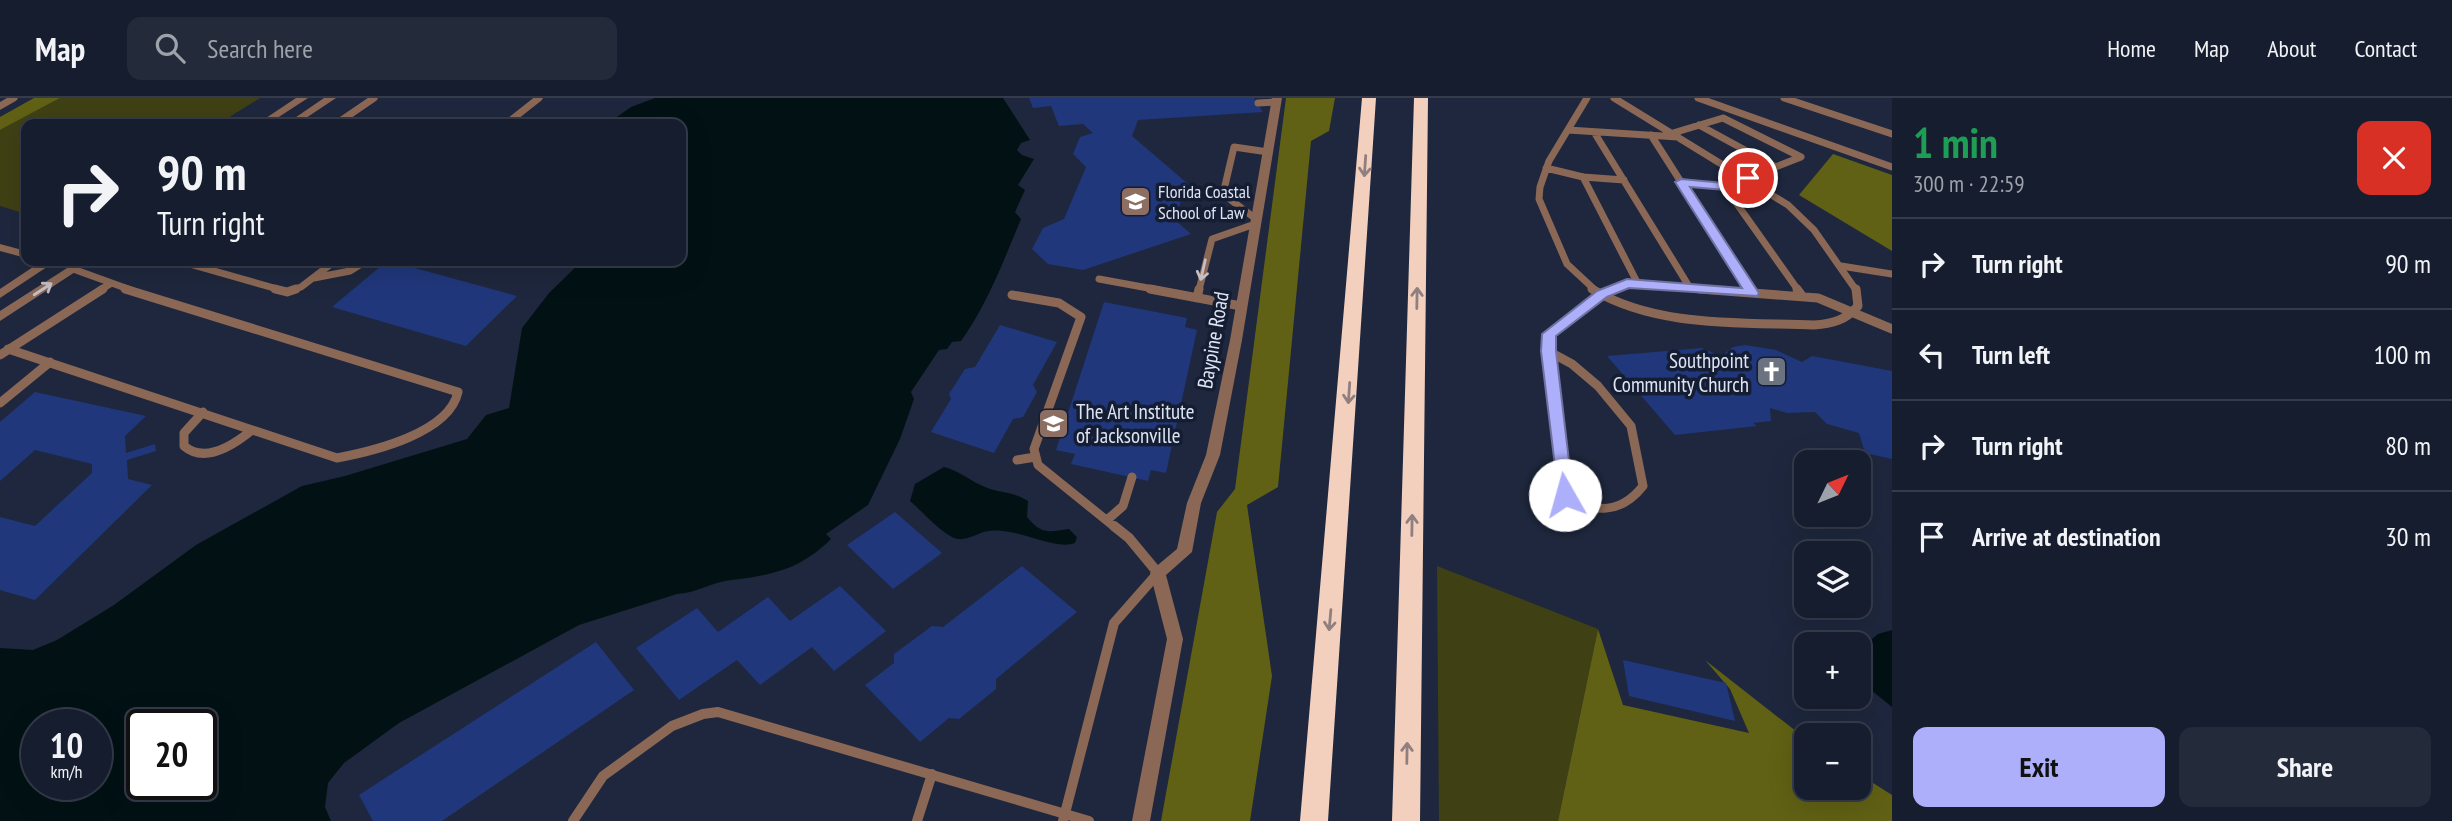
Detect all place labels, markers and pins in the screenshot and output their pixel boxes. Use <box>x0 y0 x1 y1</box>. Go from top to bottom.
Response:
pin <box>1718 148 1778 208</box>
place label: Florida Coastal School of Law <box>1158 180 1251 224</box>
school or university icon: Florida Coastal School of Law <box>1118 184 1152 218</box>
place label: Southpoint Community Church <box>1613 347 1749 398</box>
church icon: Southpoint Community Church <box>1755 355 1789 389</box>
place label: The Art Institute of Jacksonville <box>1076 398 1194 449</box>
school or university icon: The Art Institute of Jacksonville <box>1036 406 1070 440</box>

